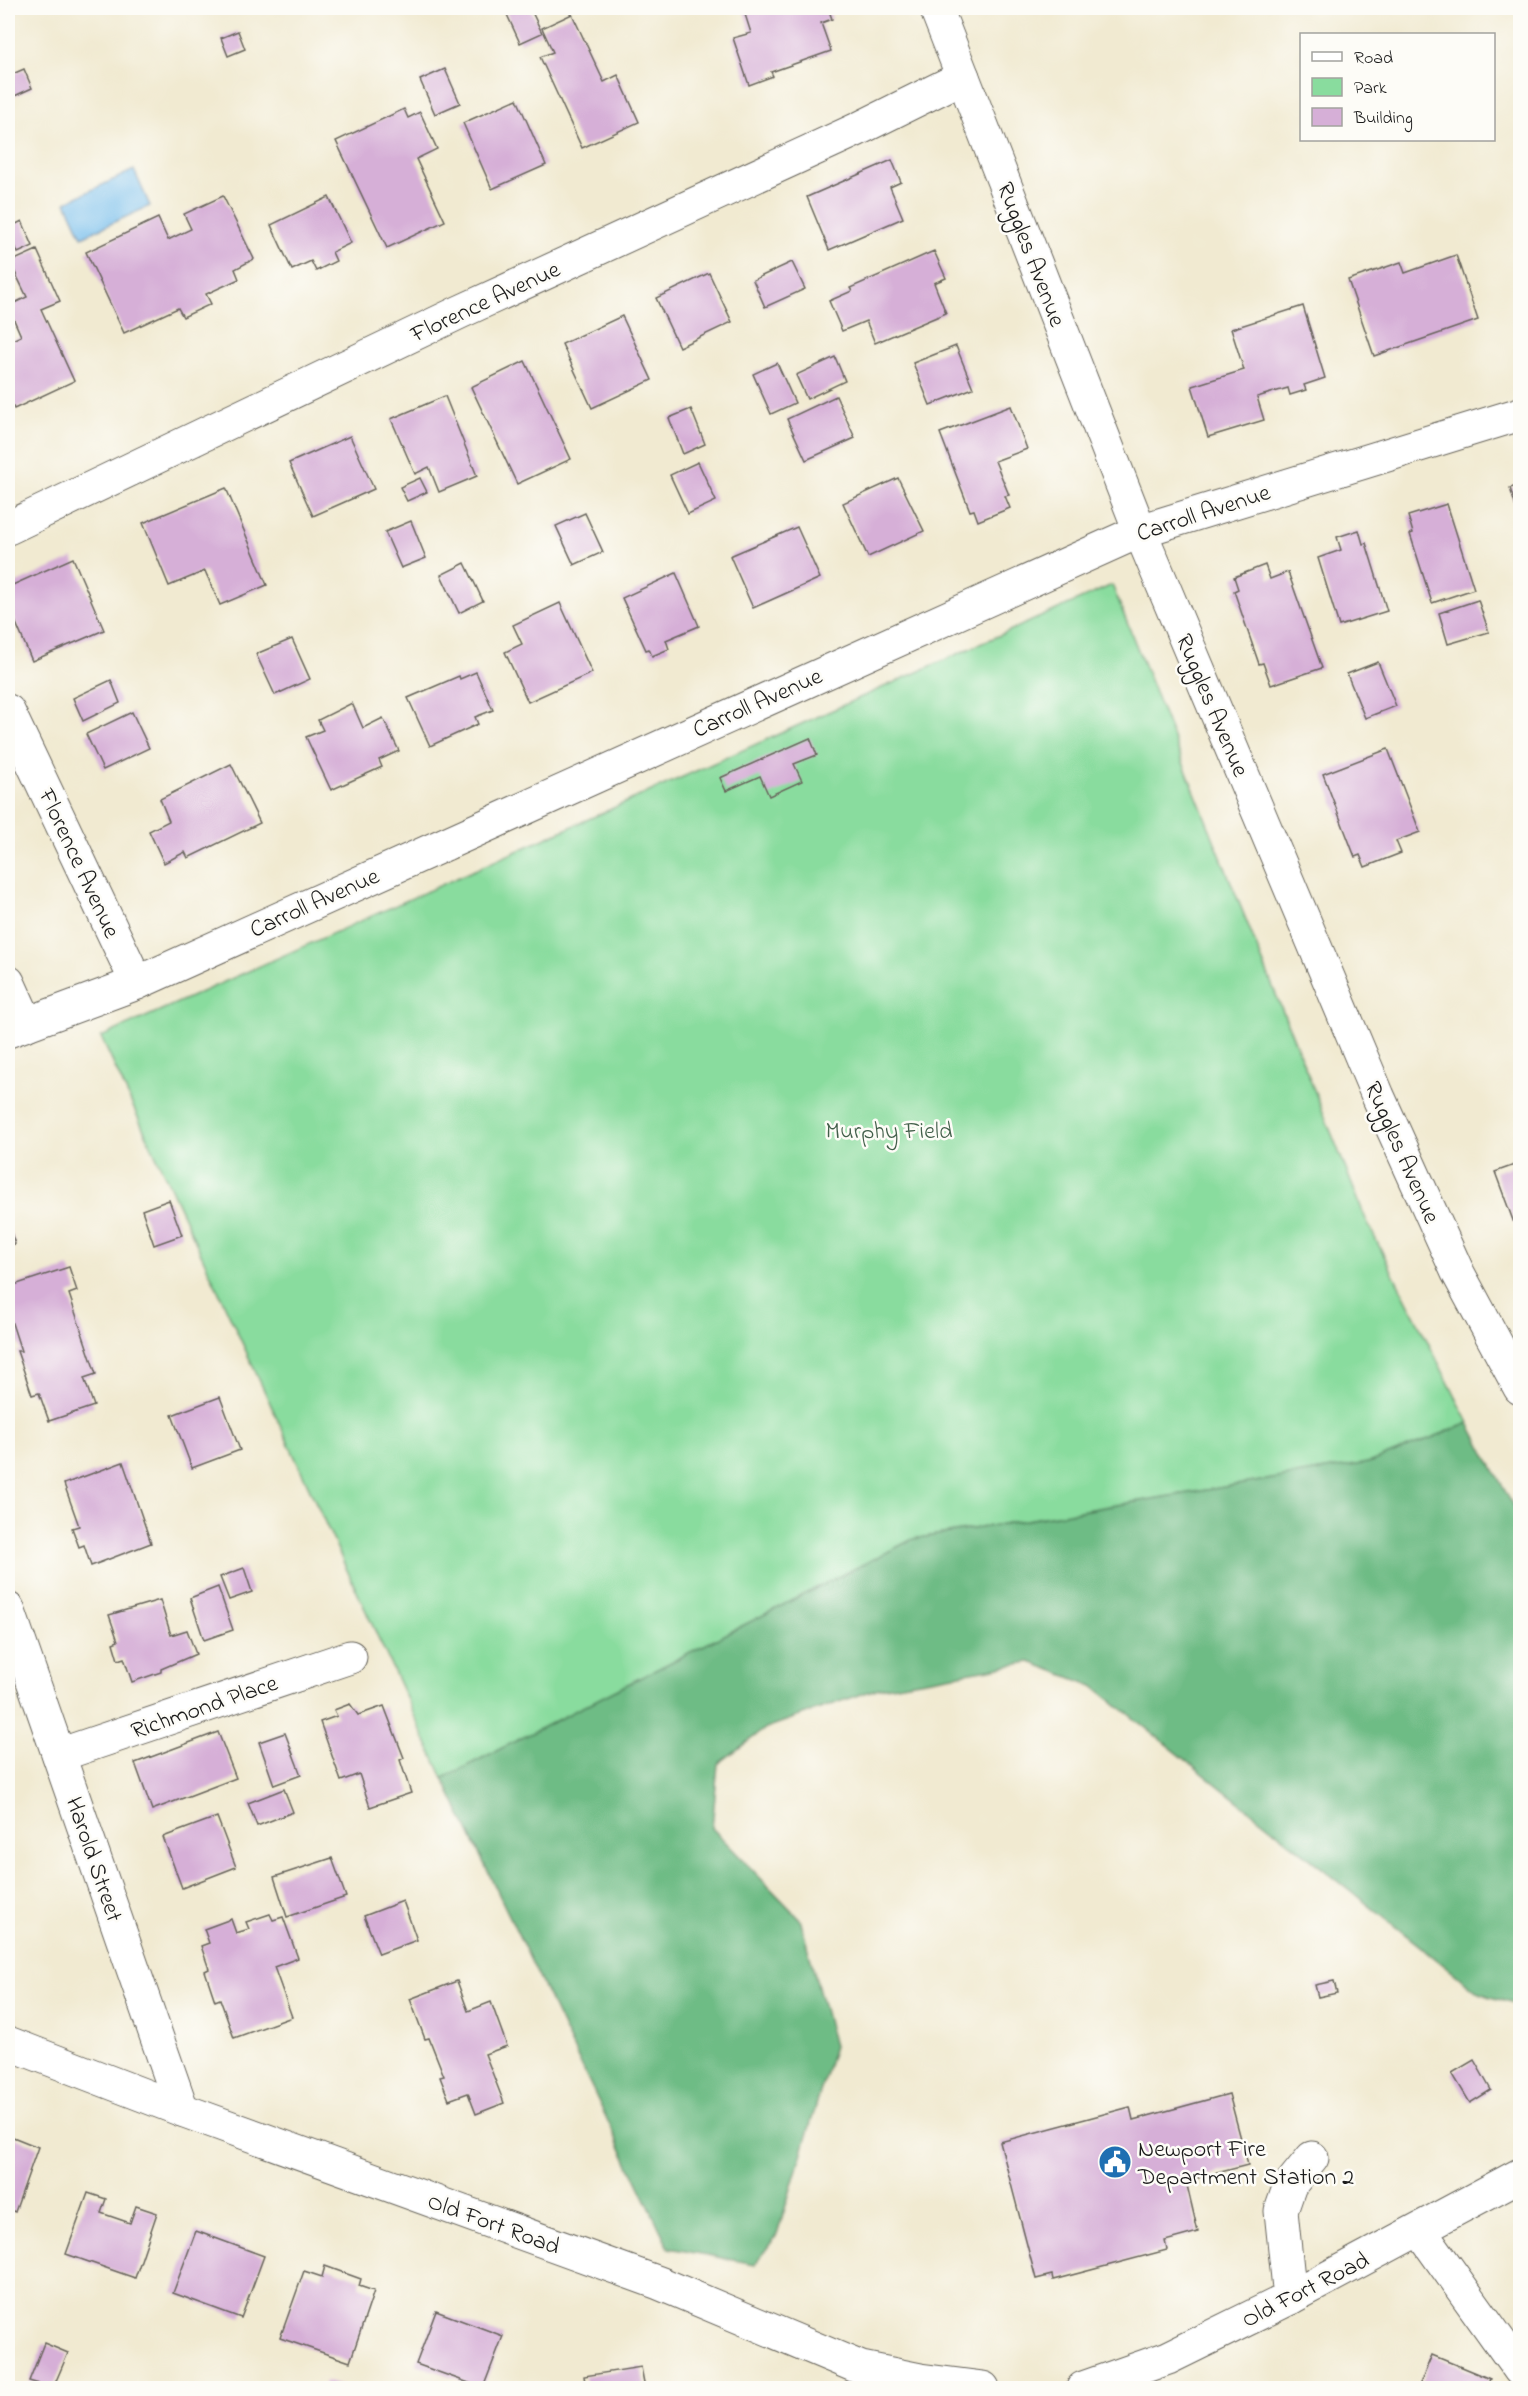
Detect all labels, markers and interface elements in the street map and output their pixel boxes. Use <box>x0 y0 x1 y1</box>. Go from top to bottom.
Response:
legend <box>1300 33 1495 141</box>
text: Road <box>1354 46 1393 72</box>
text: Park <box>1354 76 1387 102</box>
text: Building <box>1353 106 1413 133</box>
street label: Ruggles Avenue <box>986 178 1073 333</box>
street label: Florence Avenue <box>405 253 567 354</box>
street label: Carroll Avenue <box>1132 476 1275 552</box>
street label: Ruggles Avenue <box>1165 629 1257 783</box>
street label: Carroll Avenue <box>688 660 829 748</box>
street label: Florence Avenue <box>27 783 128 945</box>
street label: Carroll Avenue <box>245 860 386 948</box>
street label: Ruggles Avenue <box>1354 1076 1448 1230</box>
park label: Murphy Field <box>826 1115 953 1151</box>
street label: Richmond Place <box>127 1667 283 1750</box>
street label: Harold Street <box>55 1793 130 1927</box>
place label: Newport Fire Department Station 2 <box>1137 2133 1354 2196</box>
public building icon: Newport Fire Department Station 2 <box>1097 2144 1133 2180</box>
street label: Old Fort Road <box>422 2185 565 2266</box>
street label: Old Fort Road <box>1236 2244 1376 2338</box>

